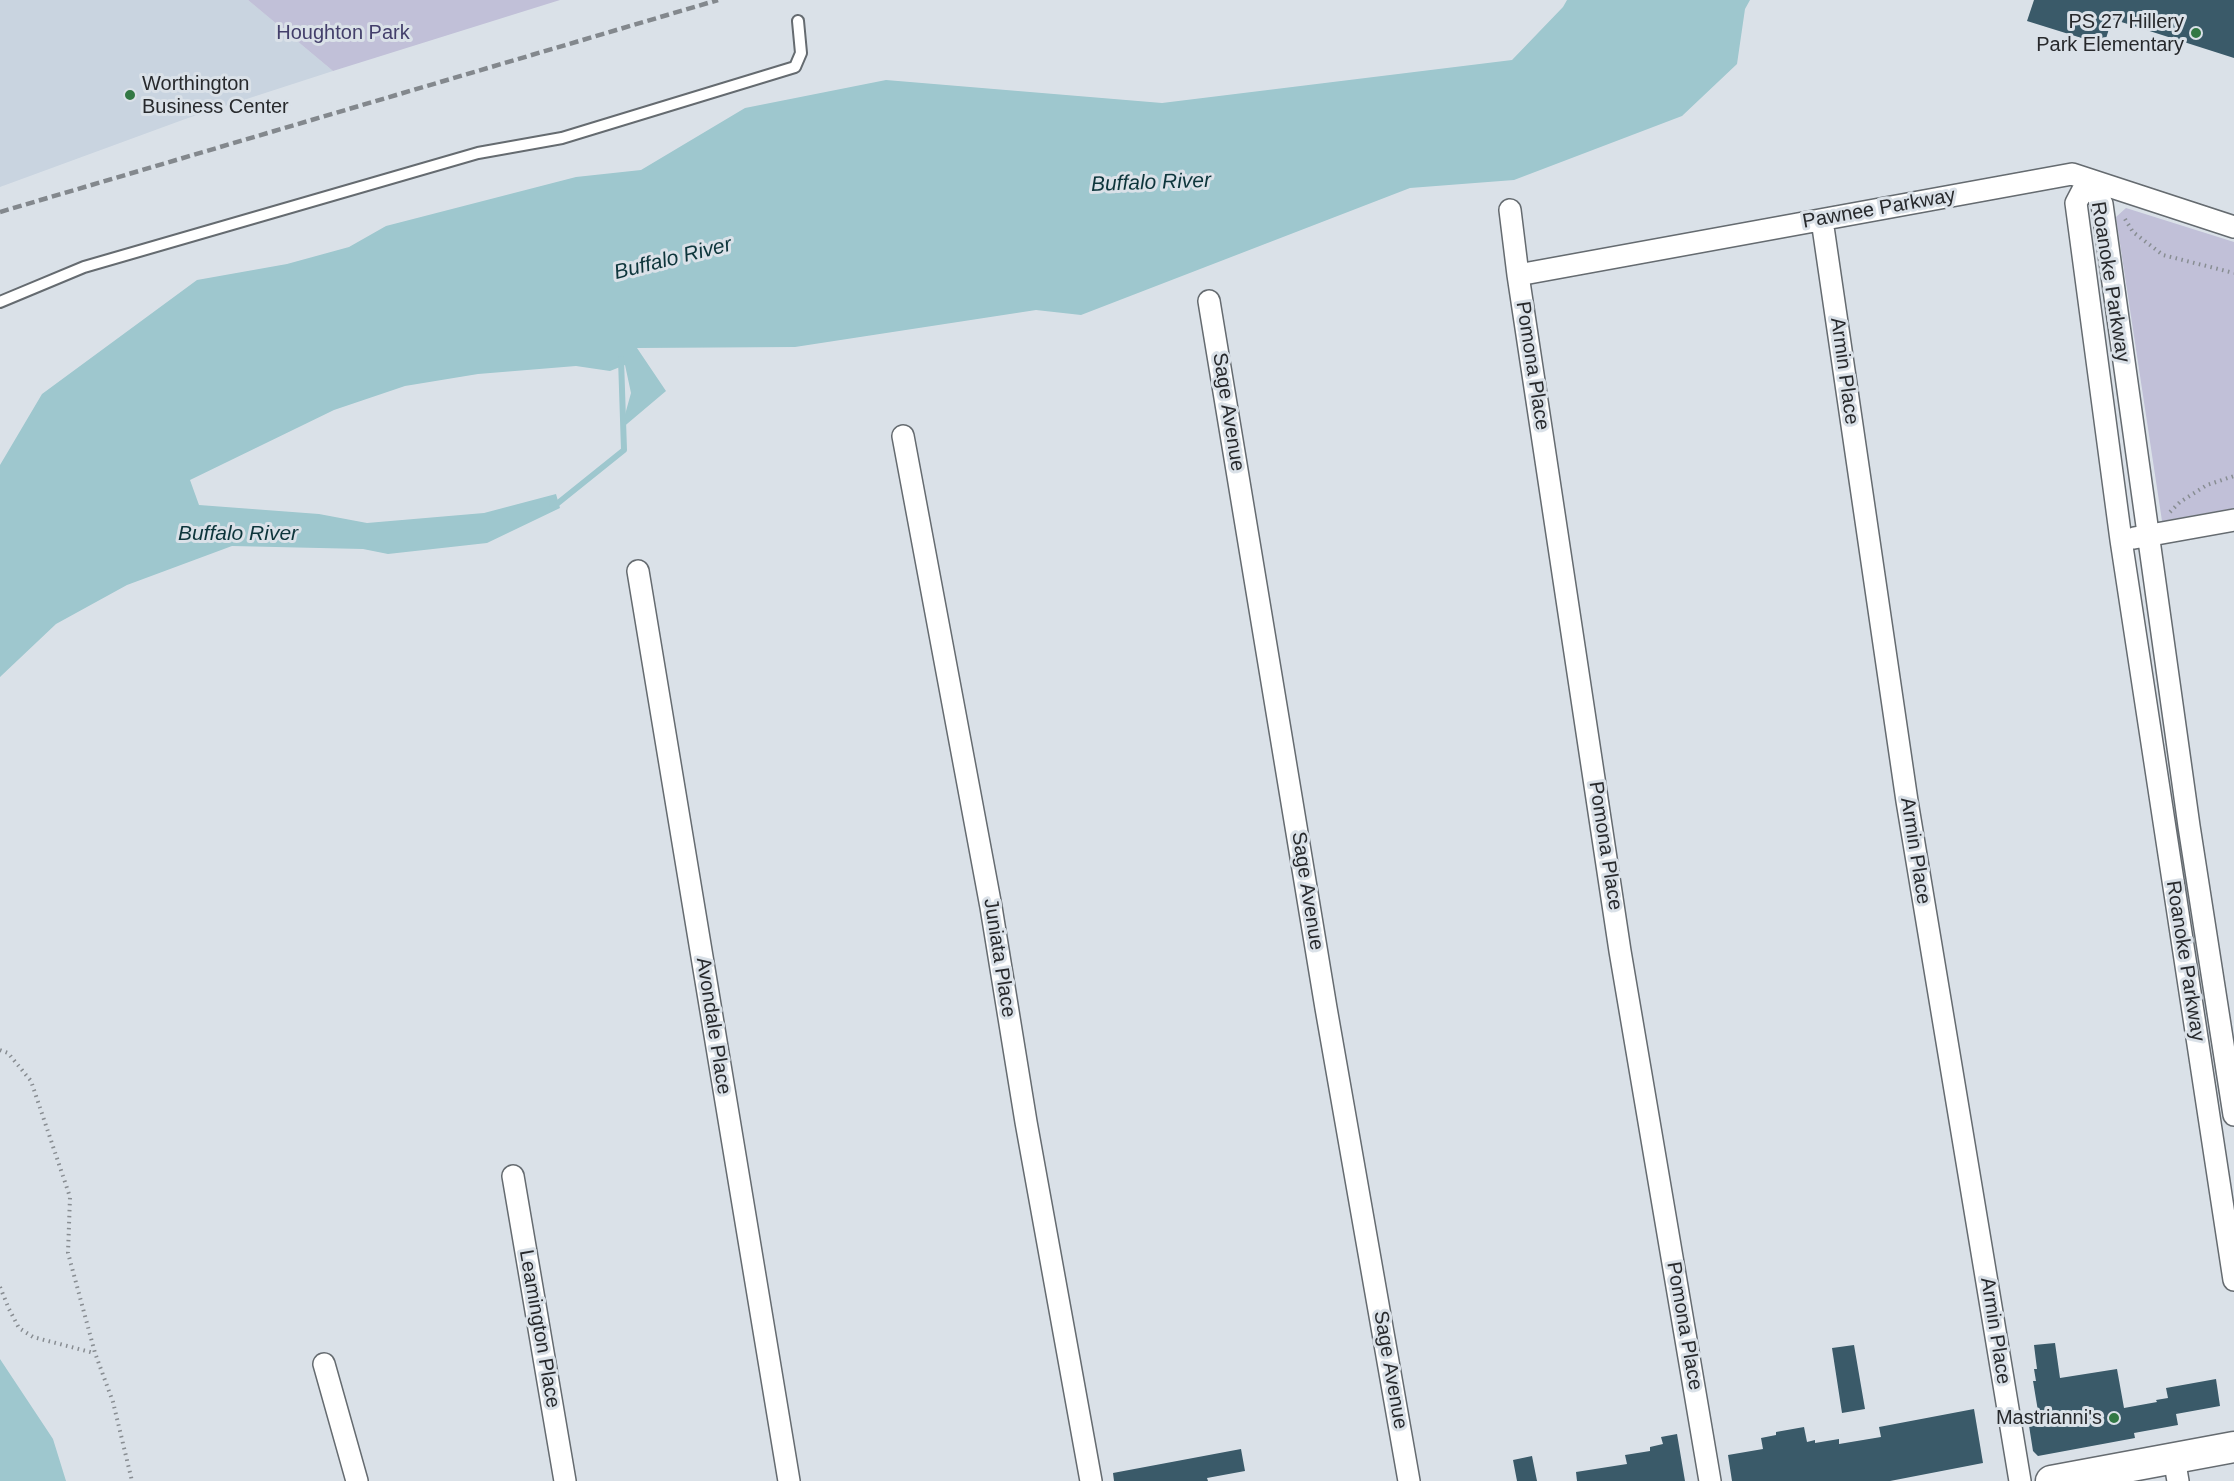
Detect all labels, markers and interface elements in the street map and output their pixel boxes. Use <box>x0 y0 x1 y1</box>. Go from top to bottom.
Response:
place label: PS 27 Hillery Park Elementary <box>2036 10 2184 57</box>
park label: Houghton Park <box>276 21 410 45</box>
marker: PS 27 Hillery Park Elementary <box>2189 26 2203 40</box>
place label: Worthington Business Center <box>142 72 289 119</box>
marker: Worthington Business Center <box>123 88 137 102</box>
water label: Buffalo River <box>1090 168 1212 198</box>
street label: Pawnee Parkway <box>1801 184 1957 234</box>
street label: Roanoke Parkway <box>2085 200 2135 364</box>
water label: Buffalo River <box>612 232 734 286</box>
street label: Pomona Place <box>1510 300 1554 432</box>
street label: Armin Place <box>1825 316 1863 426</box>
street label: Sage Avenue <box>1207 351 1249 473</box>
water label: Buffalo River <box>178 521 298 547</box>
street label: Pomona Place <box>1583 780 1627 912</box>
street label: Armin Place <box>1895 796 1935 906</box>
street label: Sage Avenue <box>1286 830 1328 952</box>
street label: Roanoke Parkway <box>2160 879 2210 1043</box>
street label: Juniata Place <box>978 897 1020 1019</box>
street label: Avondale Place <box>690 956 736 1096</box>
street label: Leamington Place <box>513 1248 565 1410</box>
street label: Pomona Place <box>1661 1260 1707 1392</box>
street label: Armin Place <box>1975 1276 2015 1386</box>
street label: Sage Avenue <box>1368 1309 1412 1431</box>
place label: Mastrianni's <box>1996 1406 2102 1430</box>
marker: Mastrianni's <box>2107 1411 2121 1425</box>

